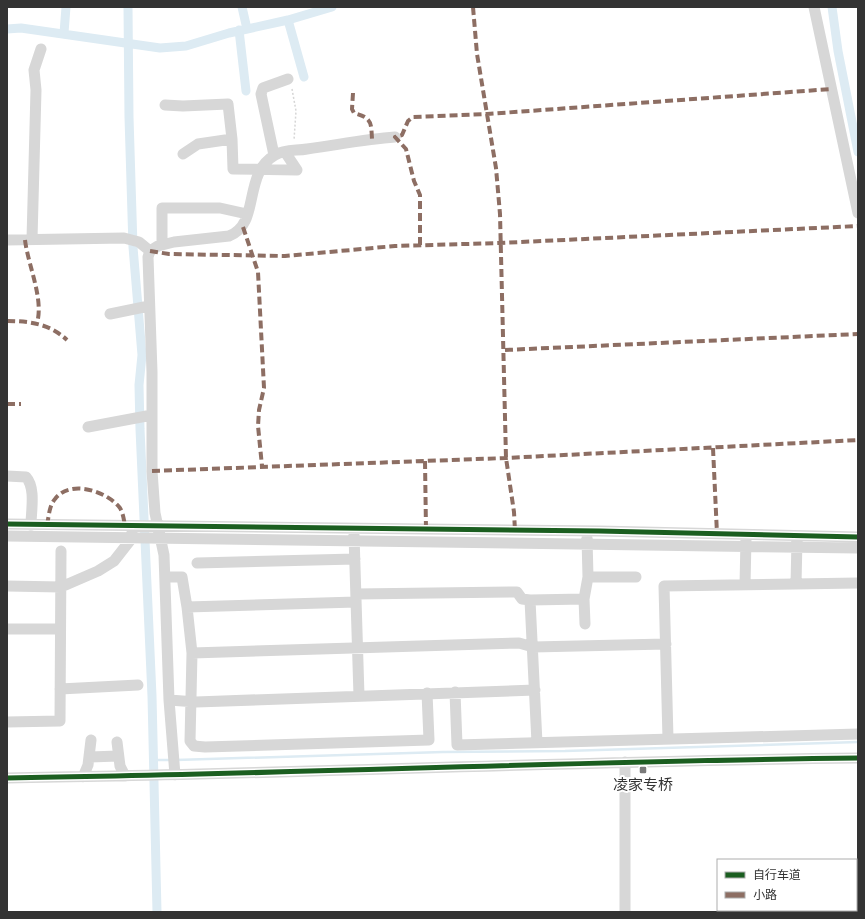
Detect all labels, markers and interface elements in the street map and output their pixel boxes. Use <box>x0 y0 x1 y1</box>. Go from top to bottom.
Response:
marker: 凌家专桥 <box>638 765 648 775</box>
place label: 凌家专桥 <box>613 776 673 794</box>
legend <box>717 859 857 911</box>
text: 自行车道 <box>753 868 801 883</box>
text: 小路 <box>753 888 777 903</box>

